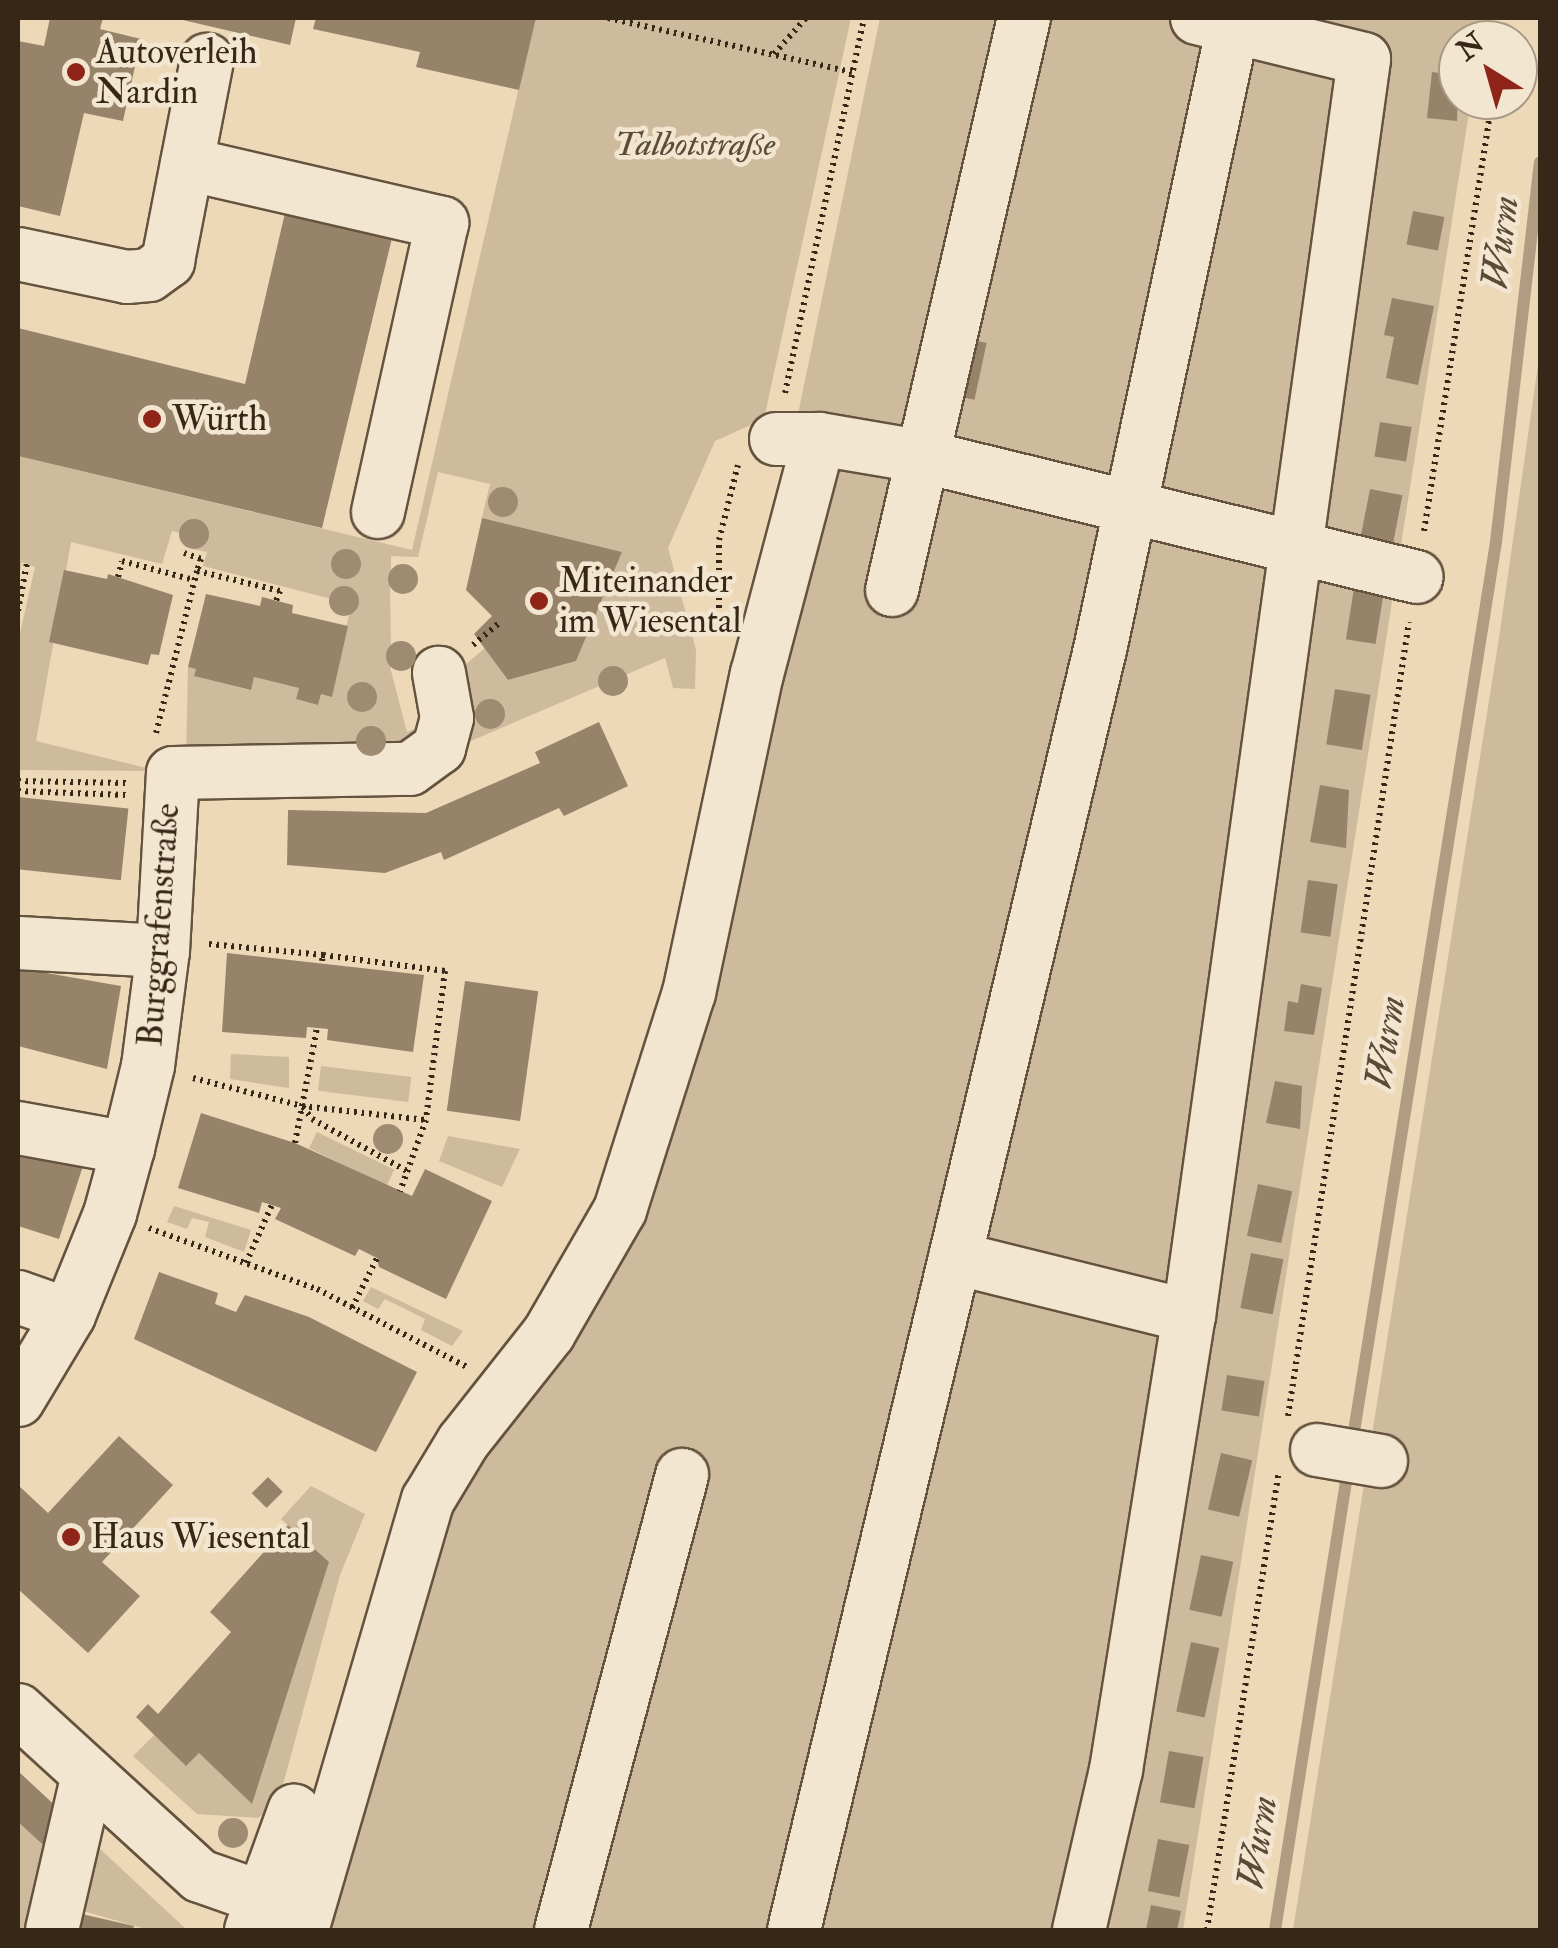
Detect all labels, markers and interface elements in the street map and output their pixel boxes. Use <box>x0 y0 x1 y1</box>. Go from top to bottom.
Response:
north arrow <box>1438 20 1538 120</box>
text: N <box>1450 26 1491 69</box>
place label: Autoverleih Nardin <box>96 31 257 113</box>
marker: Autoverleih Nardin <box>65 61 87 83</box>
park label: Talbotstraße <box>615 123 775 165</box>
water label: Wurm <box>1473 194 1529 292</box>
place label: Würth <box>172 398 267 440</box>
marker: Würth <box>141 408 163 430</box>
place label: Miteinander im Wiesental <box>559 560 741 642</box>
marker: Miteinander im Wiesental <box>528 590 550 612</box>
street label: Burggrafenstraße <box>130 802 188 1048</box>
water label: Wurm <box>1356 993 1416 1093</box>
place label: Haus Wiesental <box>91 1516 310 1558</box>
marker: Haus Wiesental <box>60 1526 82 1548</box>
water label: Wurm <box>1228 1793 1288 1893</box>

